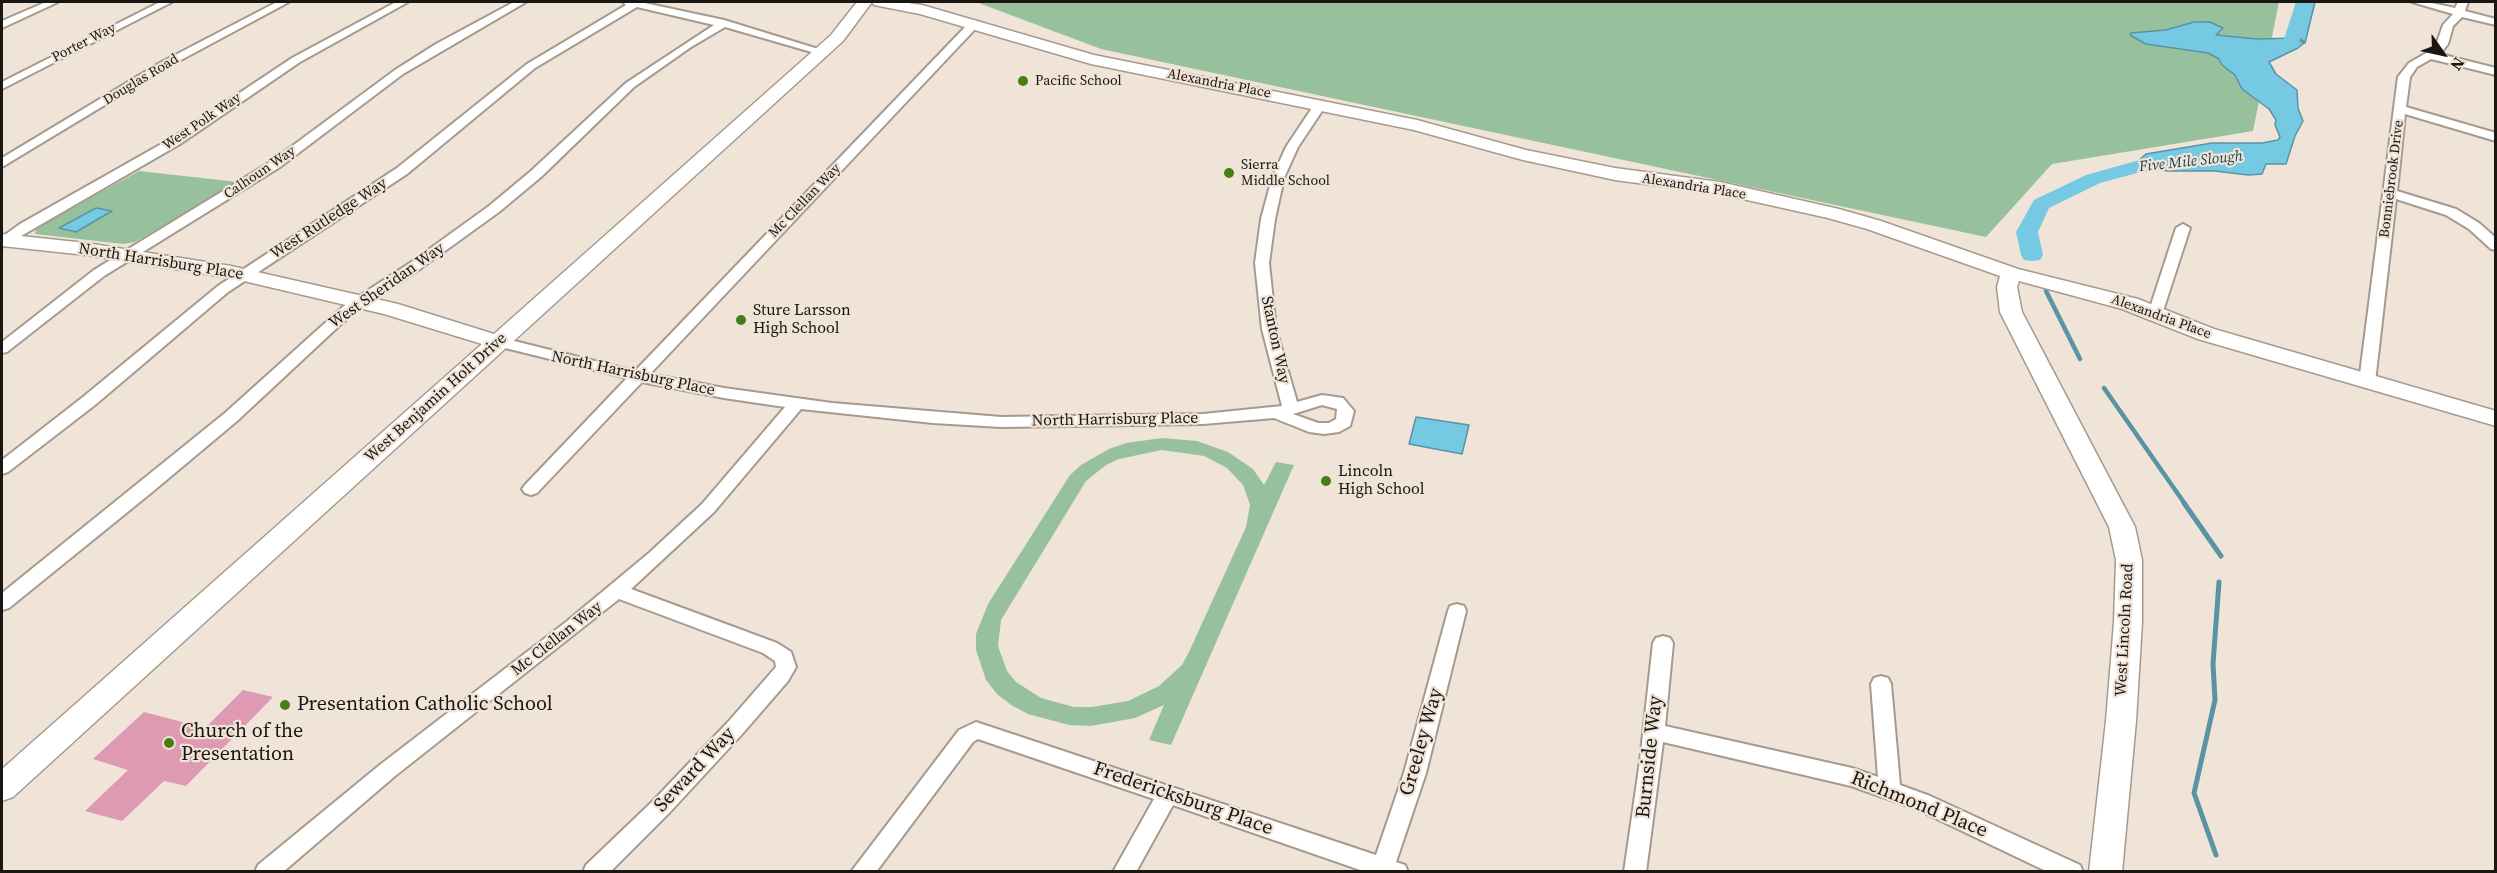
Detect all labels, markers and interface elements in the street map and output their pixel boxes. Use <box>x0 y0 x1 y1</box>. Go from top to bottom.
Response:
street label: Porter Way <box>49 20 119 66</box>
north arrow <box>2413 24 2473 84</box>
street label: Douglas Road <box>100 51 182 109</box>
text: N <box>2446 53 2470 75</box>
street label: Alexandria Place <box>1166 66 1272 102</box>
place label: Pacific School <box>1035 73 1122 89</box>
marker: Pacific School <box>1016 74 1030 88</box>
street label: West Polk Way <box>160 90 244 154</box>
street label: Bonniebrook Drive <box>2376 119 2408 239</box>
street label: Calhoun Way <box>221 143 299 203</box>
water label: Five Mile Slough <box>2138 148 2244 176</box>
place label: Sierra Middle School <box>1241 157 1330 190</box>
street label: Mc Clellan Way <box>766 161 844 241</box>
marker: Sierra Middle School <box>1222 166 1236 180</box>
street label: Alexandria Place <box>1641 170 1747 204</box>
street label: West Rutledge Way <box>267 174 391 264</box>
street label: North Harrisburg Place <box>77 239 245 285</box>
street label: West Sheridan Way <box>326 239 448 333</box>
street label: Alexandria Place <box>2109 291 2213 343</box>
street label: Stanton Way <box>1256 295 1294 385</box>
place label: Sture Larsson High School <box>753 301 851 339</box>
marker: Sture Larsson High School <box>734 313 748 327</box>
street label: West Benjamin Holt Drive <box>361 329 511 467</box>
street label: North Harrisburg Place <box>550 347 716 401</box>
street label: North Harrisburg Place <box>1032 409 1198 431</box>
place label: Lincoln High School <box>1338 462 1424 500</box>
marker: Lincoln High School <box>1319 474 1333 488</box>
street label: West Lincoln Road <box>2112 563 2138 697</box>
street label: Mc Clellan Way <box>508 598 606 680</box>
street label: Greeley Way <box>1395 685 1449 799</box>
place label: Presentation Catholic School <box>297 693 553 717</box>
street label: Burnside Way <box>1632 694 1668 820</box>
marker: Presentation Catholic School <box>278 698 292 712</box>
place label: Church of the Presentation <box>181 720 303 767</box>
street label: Seward Way <box>650 722 740 818</box>
marker: Church of the Presentation <box>162 736 176 750</box>
street label: Fredericksburg Place <box>1090 757 1276 841</box>
street label: Richmond Place <box>1847 767 1991 843</box>

